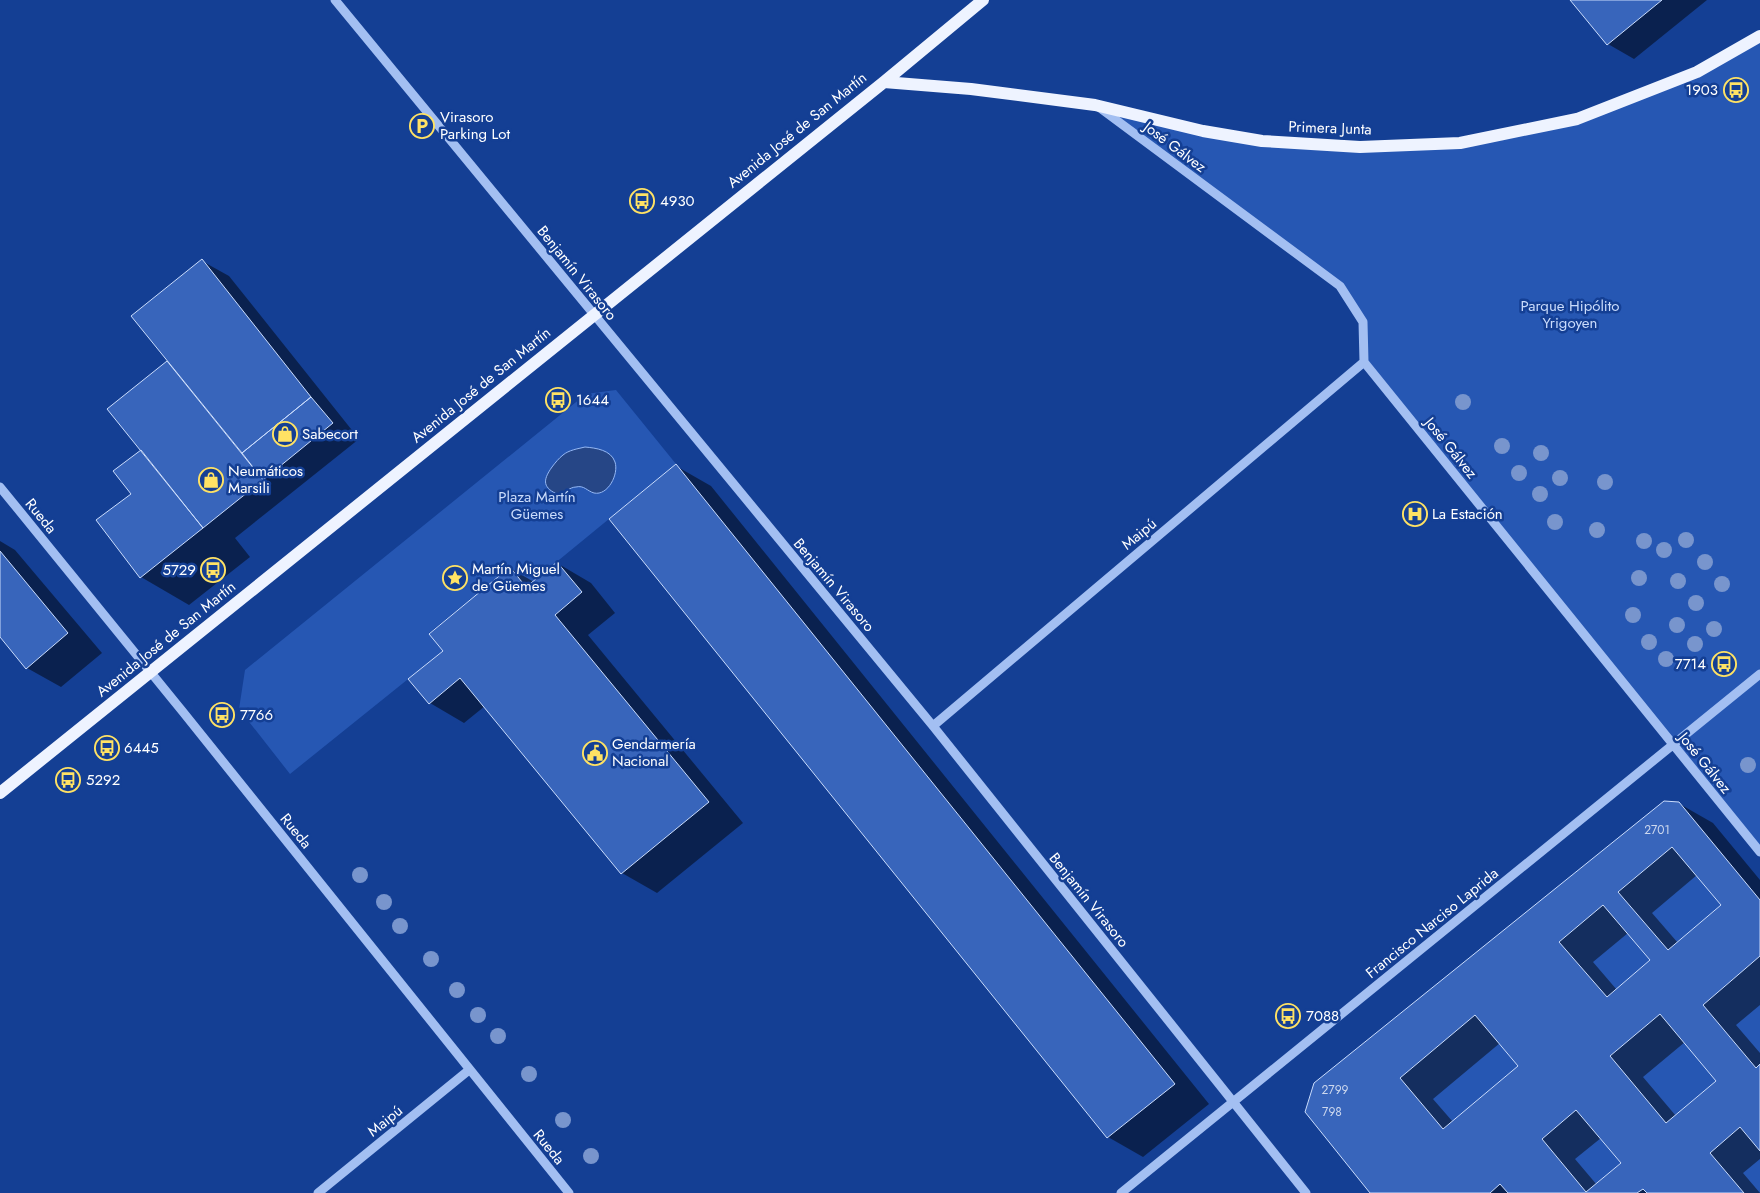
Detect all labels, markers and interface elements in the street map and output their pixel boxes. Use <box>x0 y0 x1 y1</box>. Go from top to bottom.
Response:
street label: Avenida José de San Martín <box>723 67 871 193</box>
bus stop icon: 1903 <box>1723 77 1749 103</box>
place label: 1903 <box>1685 79 1718 101</box>
place label: Virasoro Parking Lot <box>440 106 510 145</box>
parking icon: Virasoro Parking Lot <box>409 113 435 139</box>
street label: José Gálvez <box>1138 115 1211 178</box>
street label: Primera Junta <box>1288 116 1372 140</box>
bus stop icon: 4930 <box>629 188 655 214</box>
place label: 4930 <box>660 190 695 212</box>
street label: Benjamín Virasoro <box>532 221 622 325</box>
park label: Parque Hipólito Yrigoyen <box>1520 295 1620 334</box>
street label: Avenida José de San Martín <box>407 322 555 448</box>
bus stop icon: 1644 <box>545 387 571 413</box>
place label: 1644 <box>576 389 609 411</box>
street label: José Gálvez <box>1418 411 1483 483</box>
shop icon: Sabecort <box>272 421 298 447</box>
place label: Sabecort <box>302 423 358 445</box>
place label: Neumáticos Marsili <box>228 460 303 499</box>
shop icon: Neumáticos Marsili <box>198 467 224 493</box>
park label: Plaza Martín Güemes <box>498 486 576 525</box>
street label: Rueda <box>20 494 62 538</box>
hospital icon: La Estación <box>1402 501 1428 527</box>
place label: La Estación <box>1432 503 1503 525</box>
street label: Maipú <box>1117 513 1161 555</box>
street label: Benjamín Virasoro <box>788 533 880 637</box>
bus stop icon: 5729 <box>200 557 226 583</box>
place label: Martín Miguel de Güemes <box>472 558 560 597</box>
place label: 5729 <box>162 559 196 581</box>
place icon: Martín Miguel de Güemes <box>442 565 468 591</box>
street label: Avenida José de San Martín <box>92 576 240 702</box>
bus stop icon: 7714 <box>1711 651 1737 677</box>
place label: 7714 <box>1675 653 1706 675</box>
bus stop icon: 7766 <box>209 702 235 728</box>
place label: 7766 <box>240 704 273 726</box>
street label: José Gálvez <box>1672 726 1737 798</box>
place label: Gendarmería Nacional <box>612 733 696 772</box>
bus stop icon: 6445 <box>94 735 120 761</box>
place label: 6445 <box>124 737 159 759</box>
public building icon: Gendarmería Nacional <box>582 740 608 766</box>
bus stop icon: 5292 <box>55 767 81 793</box>
place label: 5292 <box>86 769 120 791</box>
street label: Rueda <box>275 809 317 853</box>
house number: 2701 <box>1644 821 1670 839</box>
street label: Benjamín Virasoro <box>1044 848 1134 952</box>
street label: Francisco Narciso Laprida <box>1361 862 1503 984</box>
bus stop icon: 7088 <box>1275 1003 1301 1029</box>
place label: 7088 <box>1306 1005 1339 1027</box>
house number: 2799 <box>1322 1081 1349 1099</box>
street label: Maipú <box>363 1100 407 1142</box>
house number: 798 <box>1322 1103 1342 1121</box>
street label: Rueda <box>528 1125 570 1169</box>

